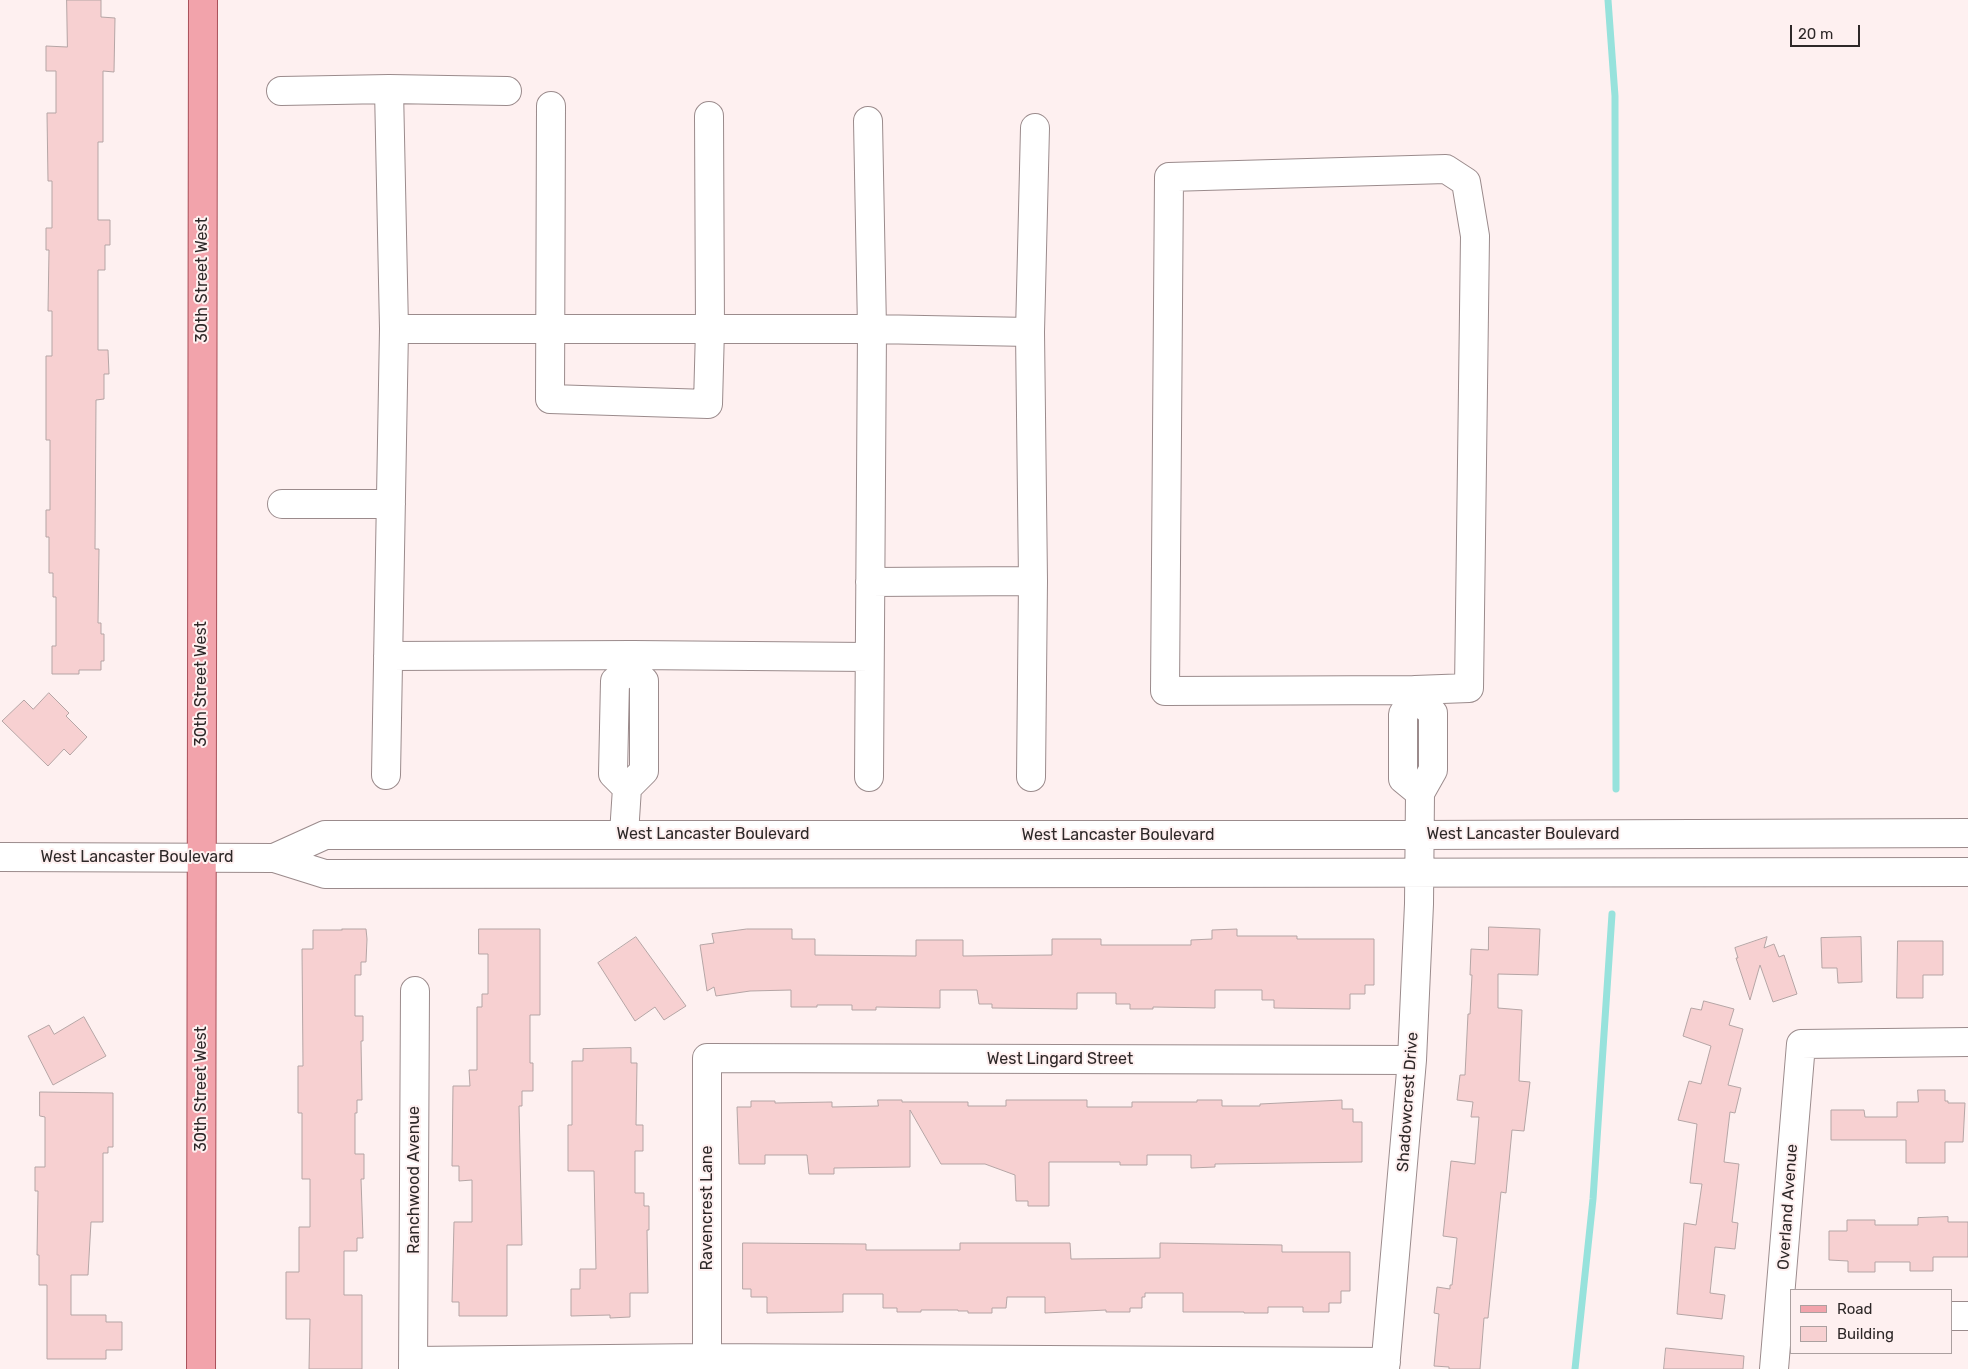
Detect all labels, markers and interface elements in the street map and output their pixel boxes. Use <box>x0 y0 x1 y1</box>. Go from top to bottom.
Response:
scale bar <box>1793 15 1863 47</box>
text: 20 m <box>1798 25 1833 43</box>
street label: 30th Street West <box>192 217 212 343</box>
street label: 30th Street West <box>191 621 211 747</box>
street label: West Lancaster Boulevard <box>616 824 810 844</box>
street label: West Lancaster Boulevard <box>1426 824 1620 844</box>
street label: West Lancaster Boulevard <box>1021 825 1215 845</box>
street label: West Lancaster Boulevard <box>40 847 234 867</box>
street label: 30th Street West <box>191 1026 211 1152</box>
street label: Shadowcrest Drive <box>1394 1031 1422 1173</box>
street label: West Lingard Street <box>987 1049 1133 1069</box>
street label: Ranchwood Avenue <box>404 1106 424 1254</box>
street label: Overland Avenue <box>1774 1143 1802 1271</box>
street label: Ravencrest Lane <box>697 1146 717 1270</box>
legend <box>1790 1289 1953 1354</box>
text: Road <box>1837 1300 1873 1318</box>
text: Building <box>1837 1325 1894 1343</box>

